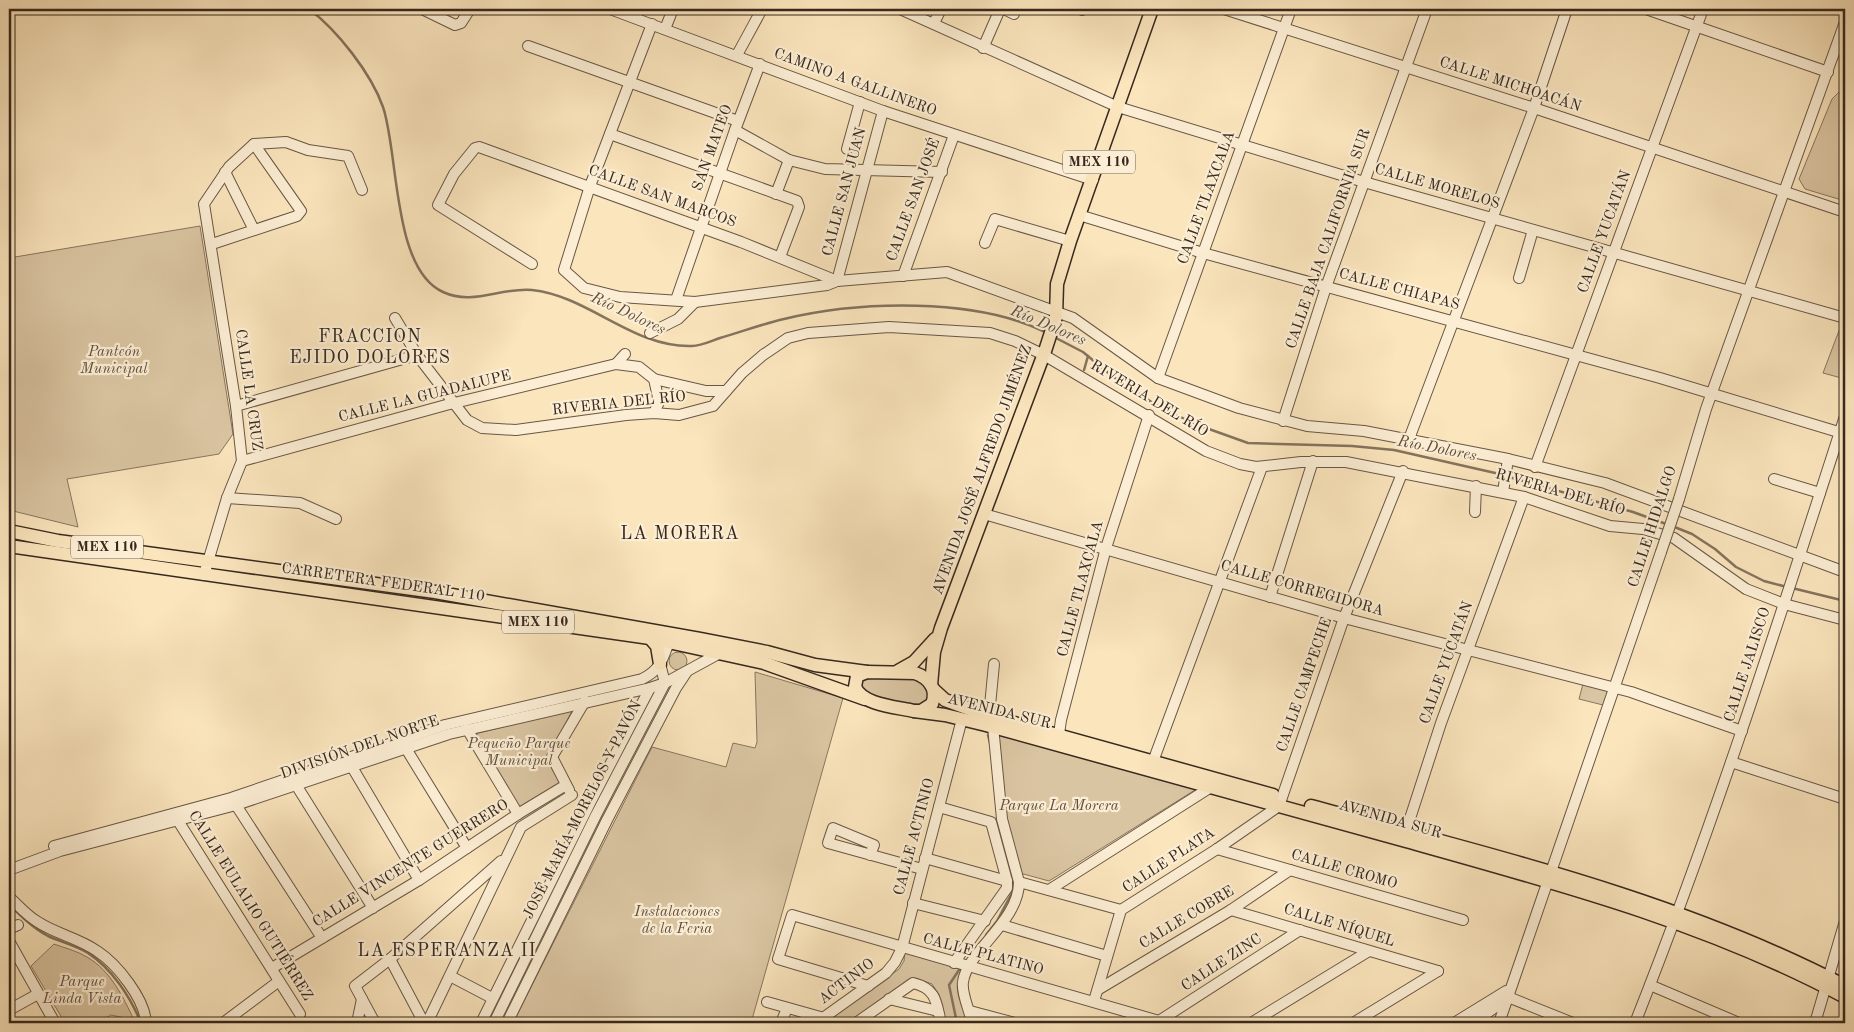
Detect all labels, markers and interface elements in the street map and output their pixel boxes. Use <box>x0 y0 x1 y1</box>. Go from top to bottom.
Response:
street label: CAMINO A GALLINERO <box>772 47 938 119</box>
street label: CALLE MICHOACÁN <box>1437 52 1584 115</box>
street label: SAN MATEO <box>690 103 736 193</box>
street label: CALLE SAN JUAN <box>821 125 870 258</box>
street label: CALLE BAJA CALIFORNIA SUR <box>1284 127 1374 351</box>
street label: CALLE TLAXCALA <box>1176 129 1238 267</box>
street label: CALLE SAN JOSÉ <box>882 135 943 264</box>
road number: MEX 110 <box>1063 150 1135 173</box>
street label: CALLE MORELOS <box>1373 162 1501 212</box>
street label: CALLE SAN MARCOS <box>586 163 738 231</box>
street label: CALLE YUCATÁN <box>1573 167 1634 295</box>
street label: CALLE CHIAPAS <box>1337 267 1461 313</box>
water label: Río Dolores <box>587 289 668 338</box>
water label: Río Dolores <box>1007 303 1088 349</box>
street label: CALLE LA CRUZ <box>232 328 264 452</box>
district label: FRACCION EJIDO DOLORES <box>289 328 451 367</box>
street label: AVENIDA JOSÉ ALFREDO JIMÉNEZ <box>928 342 1035 597</box>
park label: Panteón Municipal <box>79 345 148 377</box>
street label: RIVERIA DEL RÍO <box>1088 355 1212 440</box>
street label: CALLE LA GUADALUPE <box>337 368 513 426</box>
street label: RIVERIA DEL RÍO <box>551 387 687 418</box>
water label: Río Dolores <box>1395 433 1478 465</box>
street label: RIVERIA DEL RÍO <box>1493 464 1627 519</box>
street label: CALLE HIDALGO <box>1626 464 1680 590</box>
street label: CALLE TLAXCALA <box>1056 519 1107 659</box>
district label: LA MORERA <box>620 525 740 543</box>
road number: MEX 110 <box>71 536 143 558</box>
street label: CALLE CORREGIDORA <box>1219 559 1386 620</box>
street label: CARRETERA FEDERAL 110 <box>280 561 486 605</box>
street label: CALLE YUCATÁN <box>1415 598 1476 726</box>
street label: CALLE JALISCO <box>1722 606 1774 724</box>
road number: MEX 110 <box>502 610 574 634</box>
street label: CALLE CAMPECHE <box>1275 616 1335 754</box>
street label: AVENIDA SUR <box>946 692 1053 732</box>
street label: JOSÉ MARÍA MORELOS Y PAVÓN <box>518 696 645 922</box>
street label: DIVISIÓN DEL NORTE <box>277 710 441 782</box>
park label: Pequeño Parque Municipal <box>466 737 571 769</box>
street label: CALLE ACTINIO <box>892 777 938 897</box>
street label: CALLE VINCENTE GUERRERO <box>311 797 511 931</box>
street label: AVENIDA SUR <box>1337 798 1443 842</box>
park label: Parque La Morera <box>998 799 1119 814</box>
street label: CALLE EULALIO GUTIÉRREZ <box>185 807 317 1004</box>
street label: CALLE PLATA <box>1120 825 1218 896</box>
street label: CALLE CROMO <box>1289 848 1399 892</box>
street label: CALLE COBRE <box>1137 884 1237 952</box>
street label: CALLE NÍQUEL <box>1282 899 1397 950</box>
park label: Instalaciones de la Feria <box>633 905 720 937</box>
street label: CALLE ZINC <box>1179 931 1265 995</box>
street label: CALLE PLATINO <box>921 932 1045 978</box>
district label: LA ESPERANZA II <box>357 942 537 960</box>
street label: ACTINIO <box>816 956 878 1008</box>
park label: Parque Linda Vista <box>42 975 121 1007</box>

